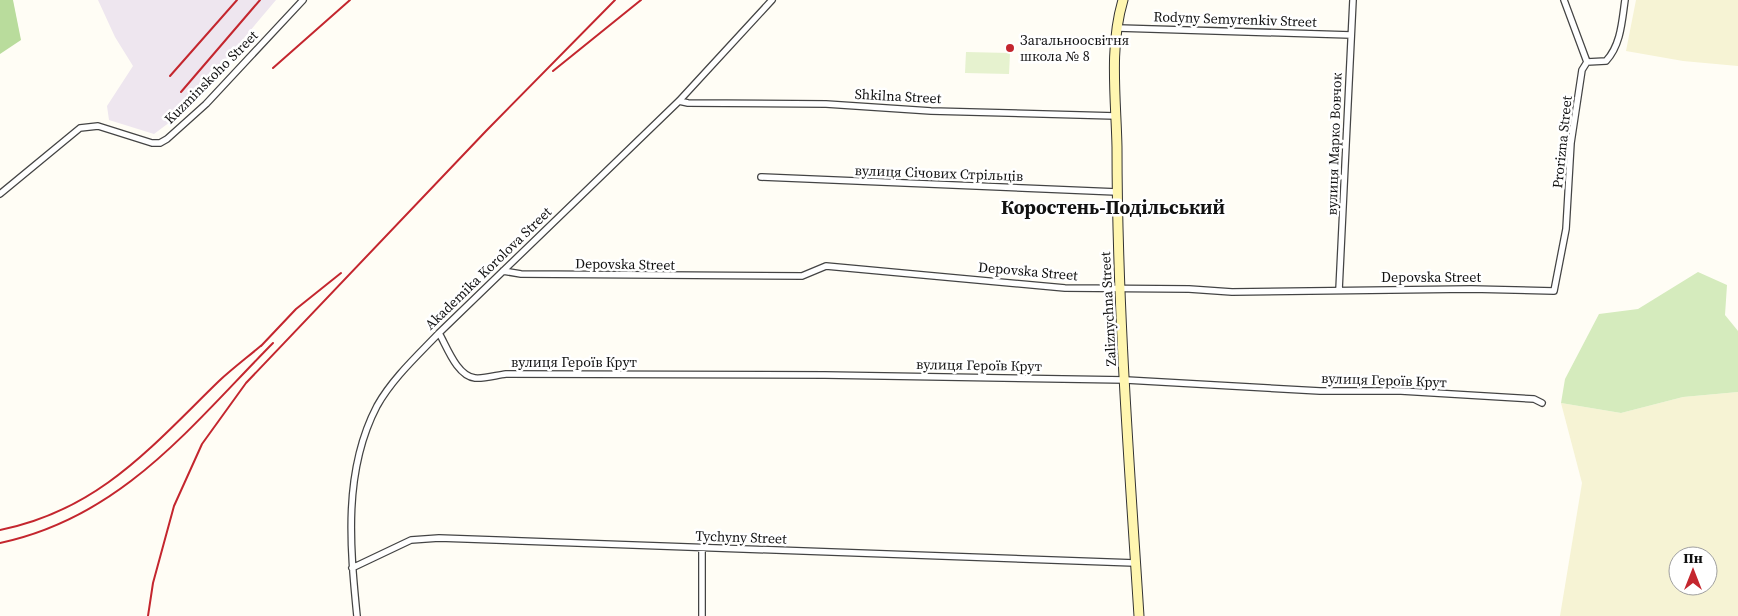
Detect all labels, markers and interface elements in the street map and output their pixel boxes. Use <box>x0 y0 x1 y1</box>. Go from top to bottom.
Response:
street label: Rodyny Semyrenkiv Street <box>1153 6 1317 32</box>
street label: Kuzminskoho Street <box>160 25 263 128</box>
place label: Загальноосвітня школа № 8 <box>1020 30 1129 66</box>
marker: Загальноосвітня школа № 8 <box>1004 42 1016 54</box>
street label: вулиця Марко Вовчок <box>1322 72 1346 216</box>
street label: Shkilna Street <box>854 84 942 108</box>
street label: Prorizna Street <box>1547 94 1577 189</box>
street label: вулиця Січових Стрільців <box>854 160 1024 186</box>
district label: Коростень-Подільський <box>1001 194 1225 220</box>
street label: Akademika Korolova Street <box>420 202 556 334</box>
street label: Zaliznychna Street <box>1095 251 1121 367</box>
street label: Depovska Street <box>575 253 676 275</box>
street label: Depovska Street <box>977 257 1079 285</box>
street label: Depovska Street <box>1381 267 1481 287</box>
street label: вулиця Героїв Крут <box>511 352 638 372</box>
street label: вулиця Героїв Крут <box>916 354 1043 376</box>
street label: вулиця Героїв Крут <box>1321 368 1448 392</box>
street label: Tychyny Street <box>695 525 787 549</box>
north arrow <box>1668 546 1718 596</box>
text: Пн <box>1683 548 1703 568</box>

